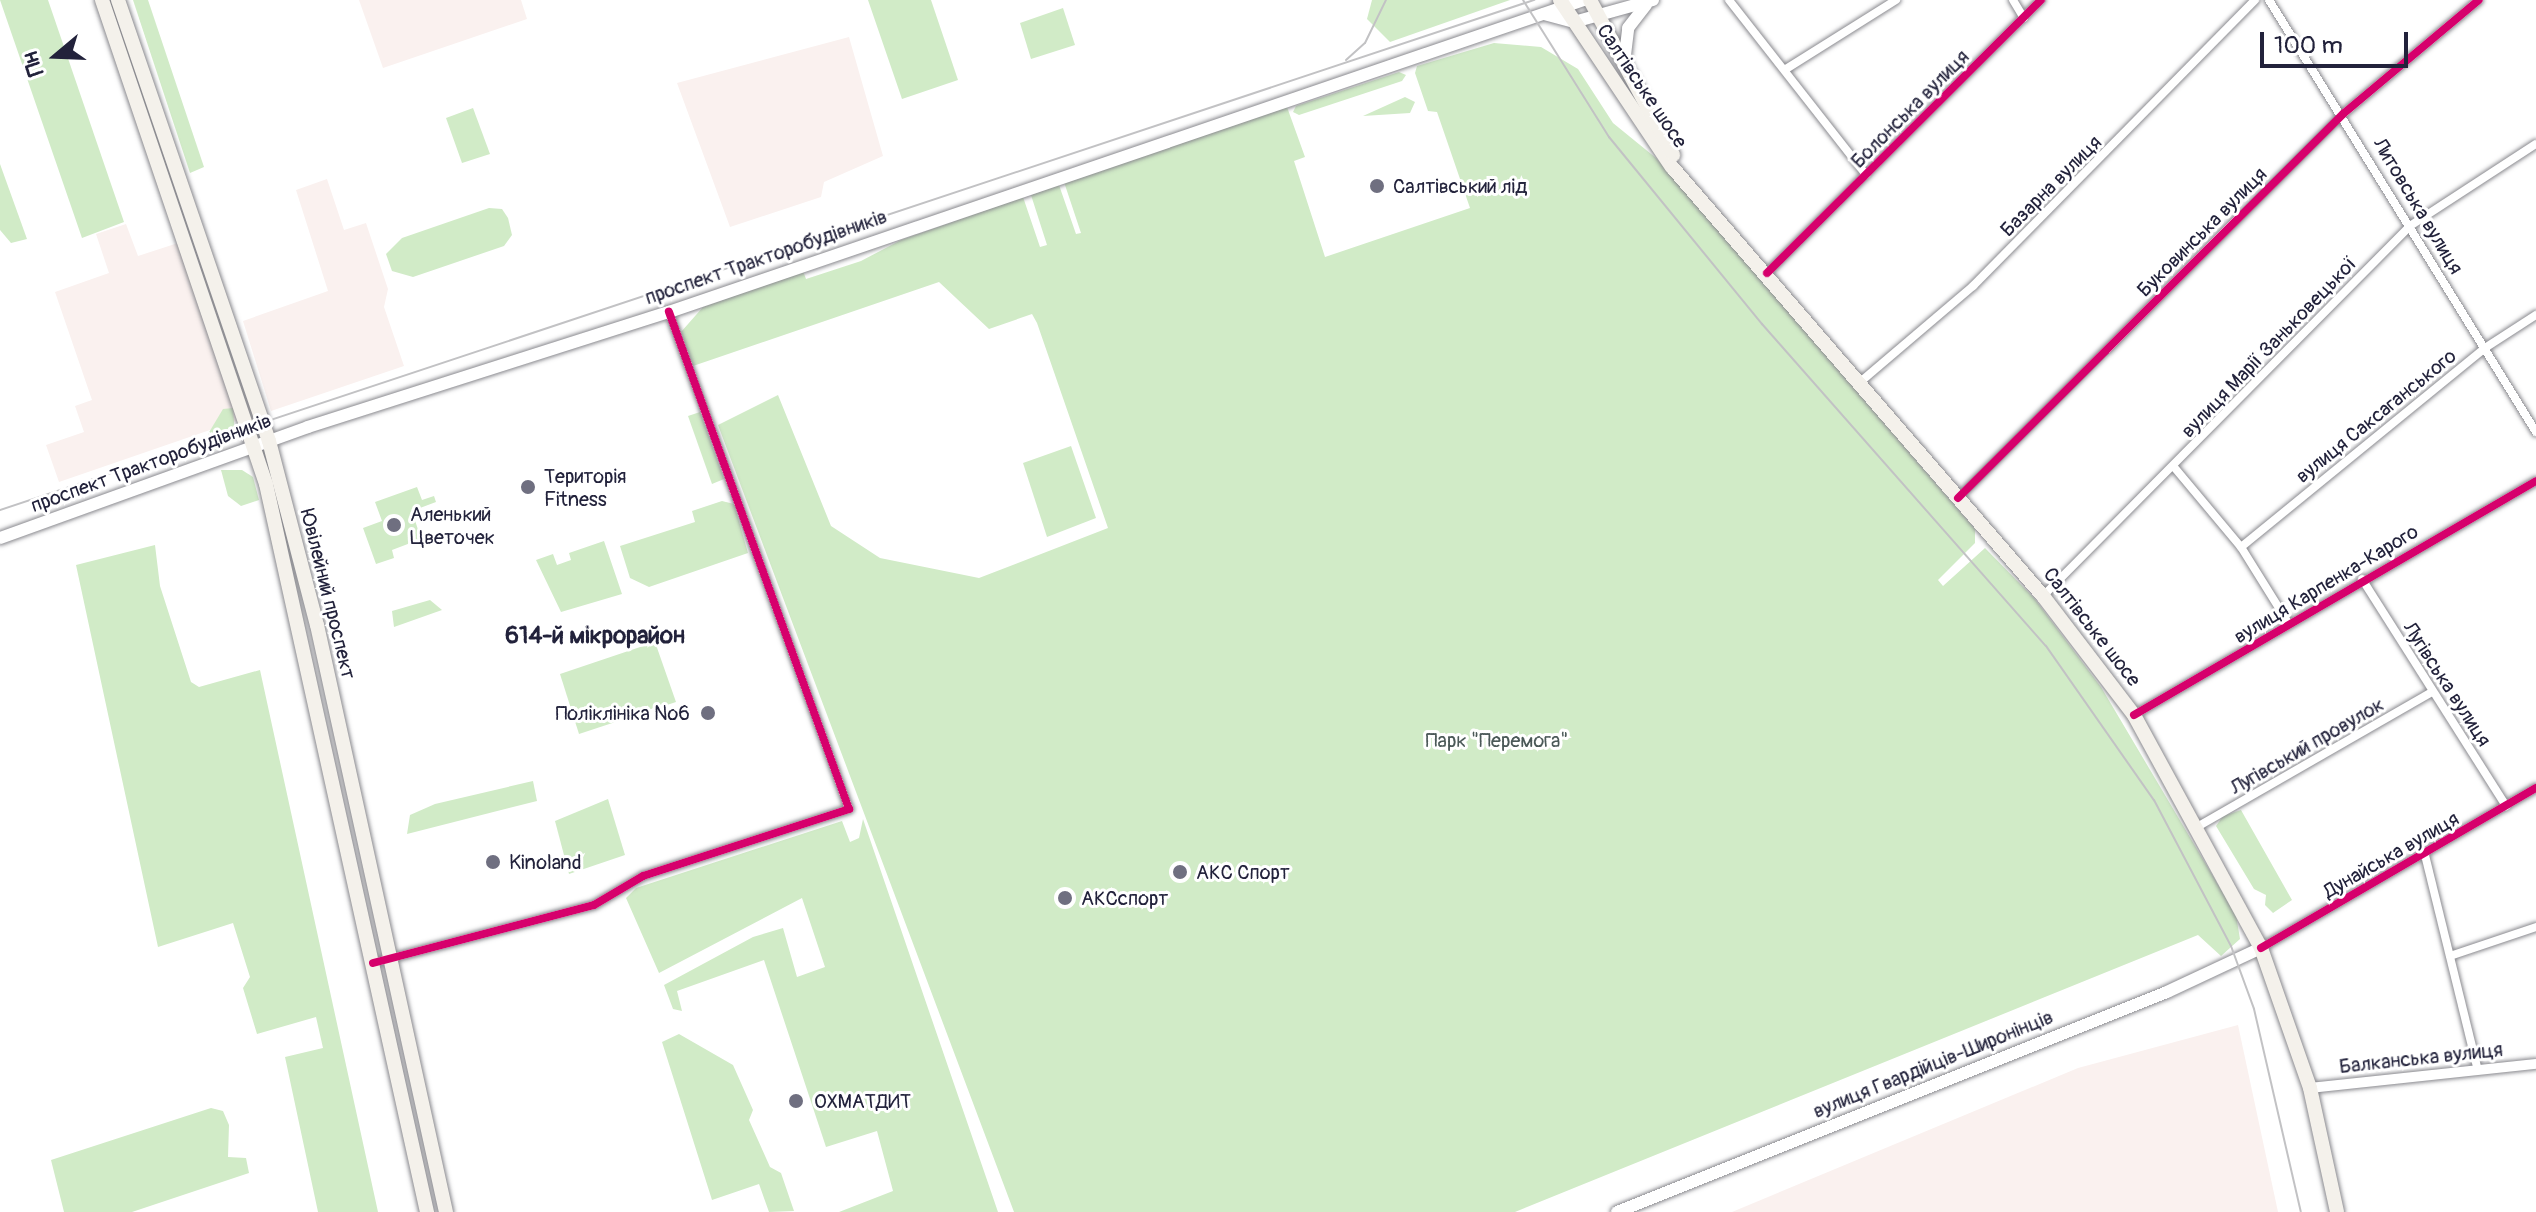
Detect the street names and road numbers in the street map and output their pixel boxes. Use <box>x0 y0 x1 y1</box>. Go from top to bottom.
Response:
street label: Салтівське шосе <box>1592 19 1692 153</box>
street label: Болонська вулиця <box>1846 45 1974 173</box>
street label: Базарна вулиця <box>1995 130 2107 242</box>
street label: Литовська вулиця <box>2368 134 2468 278</box>
street label: Буковинська вулиця <box>2132 162 2272 302</box>
street label: проспект Тракторобудівників <box>642 204 890 310</box>
street label: вулиця Марії Заньковецької <box>2176 251 2362 443</box>
street label: вулиця Саксаганського <box>2291 344 2461 488</box>
street label: проспект Тракторобудівників <box>27 408 275 518</box>
street label: Ювілейний проспект <box>295 507 361 681</box>
street label: вулиця Карпенка-Карого <box>2229 519 2423 649</box>
street label: Салтівське шосе <box>2038 563 2146 691</box>
street label: Лугівська вулиця <box>2398 617 2496 751</box>
street label: Лугівський провулок <box>2226 692 2388 800</box>
street label: Дунайська вулиця <box>2319 806 2463 904</box>
street label: вулиця Гвардійців-Широнінців <box>1809 1005 2057 1123</box>
street label: Балканська вулиця <box>2338 1037 2504 1079</box>

